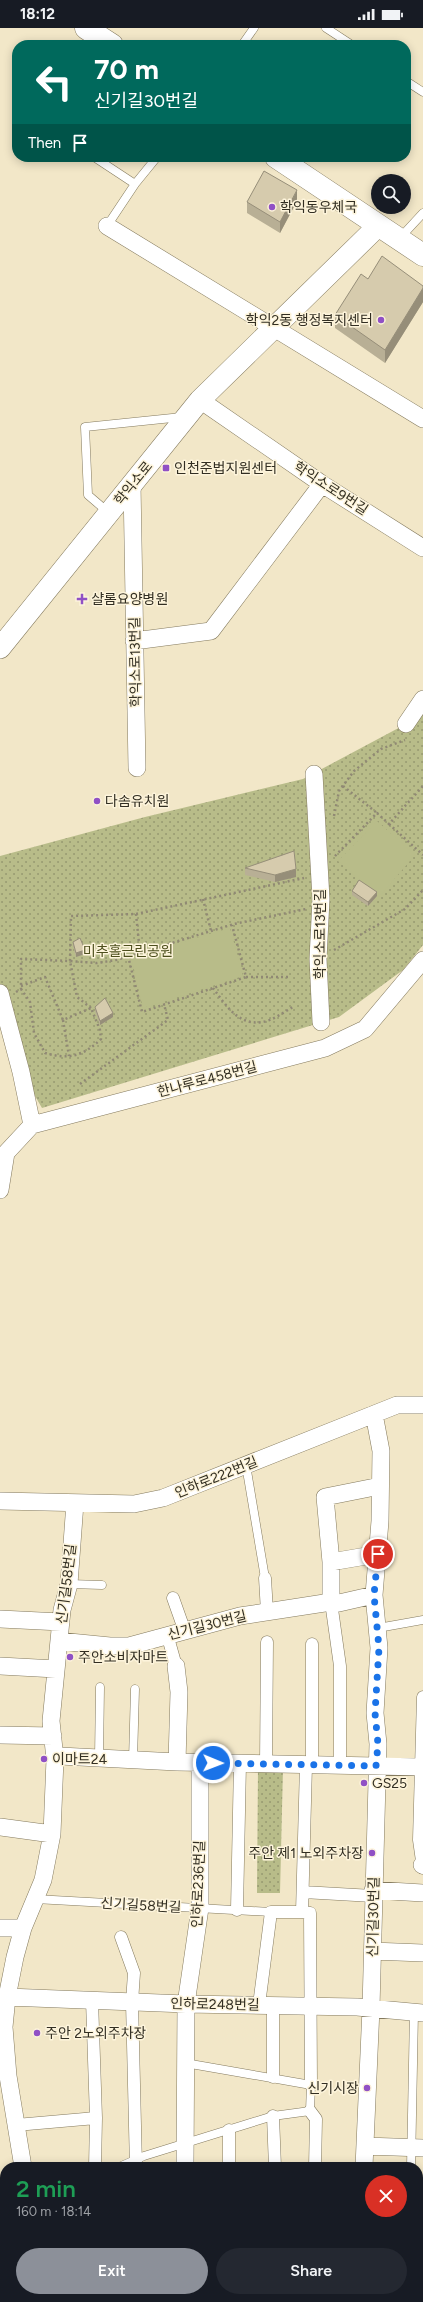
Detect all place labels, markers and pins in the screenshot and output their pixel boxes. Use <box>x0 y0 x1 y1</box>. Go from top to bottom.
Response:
place label: 학익동우체국 <box>280 199 357 216</box>
marker: 학익동우체국 <box>267 202 277 212</box>
place label: 학익2동 행정복지센터 <box>246 312 373 329</box>
marker: 학익2동 행정복지센터 <box>376 315 386 325</box>
place label: 인천준법지원센터 <box>174 460 277 477</box>
marker: 인천준법지원센터 <box>161 463 171 473</box>
place label: 샬롬요양병원 <box>91 591 168 608</box>
marker: 샬롬요양병원 <box>76 593 88 605</box>
place label: 다솜유치원 <box>105 793 169 810</box>
marker: 다솜유치원 <box>92 796 102 806</box>
pin <box>361 1537 395 1571</box>
place label: 주안소비자마트 <box>78 1649 168 1666</box>
marker: 주안소비자마트 <box>65 1652 75 1662</box>
place label: 이마트24 <box>52 1751 107 1768</box>
marker: 이마트24 <box>39 1754 49 1764</box>
place label: GS25 <box>372 1775 407 1792</box>
marker: GS25 <box>359 1778 369 1788</box>
place label: 주안 제1 노외주차장 <box>248 1845 364 1862</box>
marker: 주안 제1 노외주차장 <box>367 1848 377 1858</box>
place label: 주안 2노외주차장 <box>45 2025 147 2042</box>
marker: 주안 2노외주차장 <box>32 2028 42 2038</box>
place label: 신기시장 <box>307 2080 359 2097</box>
marker: 신기시장 <box>362 2083 372 2093</box>

